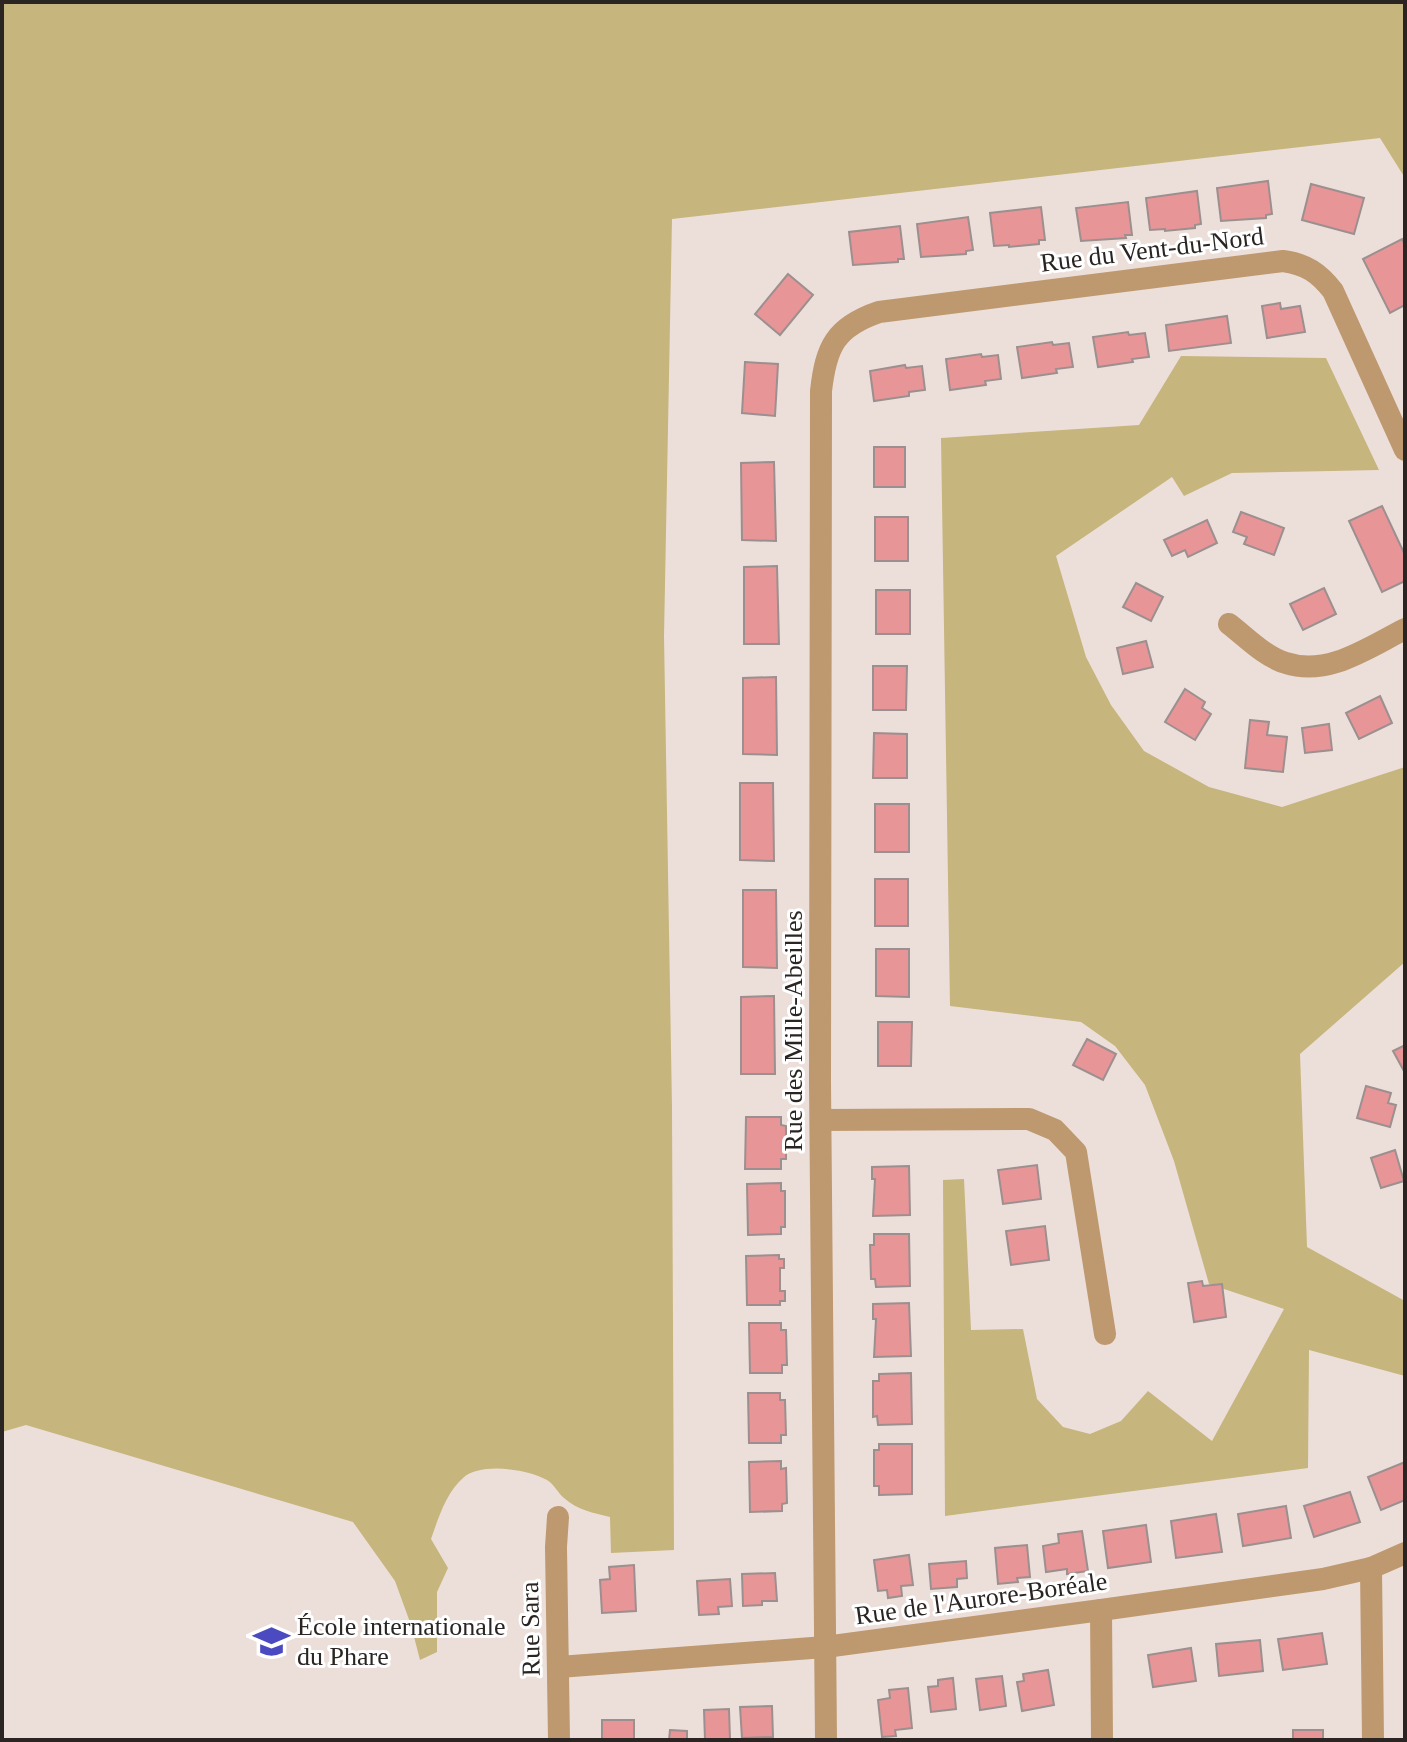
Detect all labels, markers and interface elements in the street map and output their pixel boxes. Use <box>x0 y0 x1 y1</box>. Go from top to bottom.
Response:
street label: Rue du Vent-du-Nord <box>1039 221 1265 278</box>
street label: Rue des Mille-Abeilles <box>779 910 808 1152</box>
street label: Rue de l'Aurore-Boréale <box>853 1566 1109 1631</box>
street label: Rue Sara <box>515 1581 546 1677</box>
place label: École internationale du Phare <box>297 1612 506 1671</box>
school or university icon: École internationale du Phare <box>252 1622 290 1660</box>

